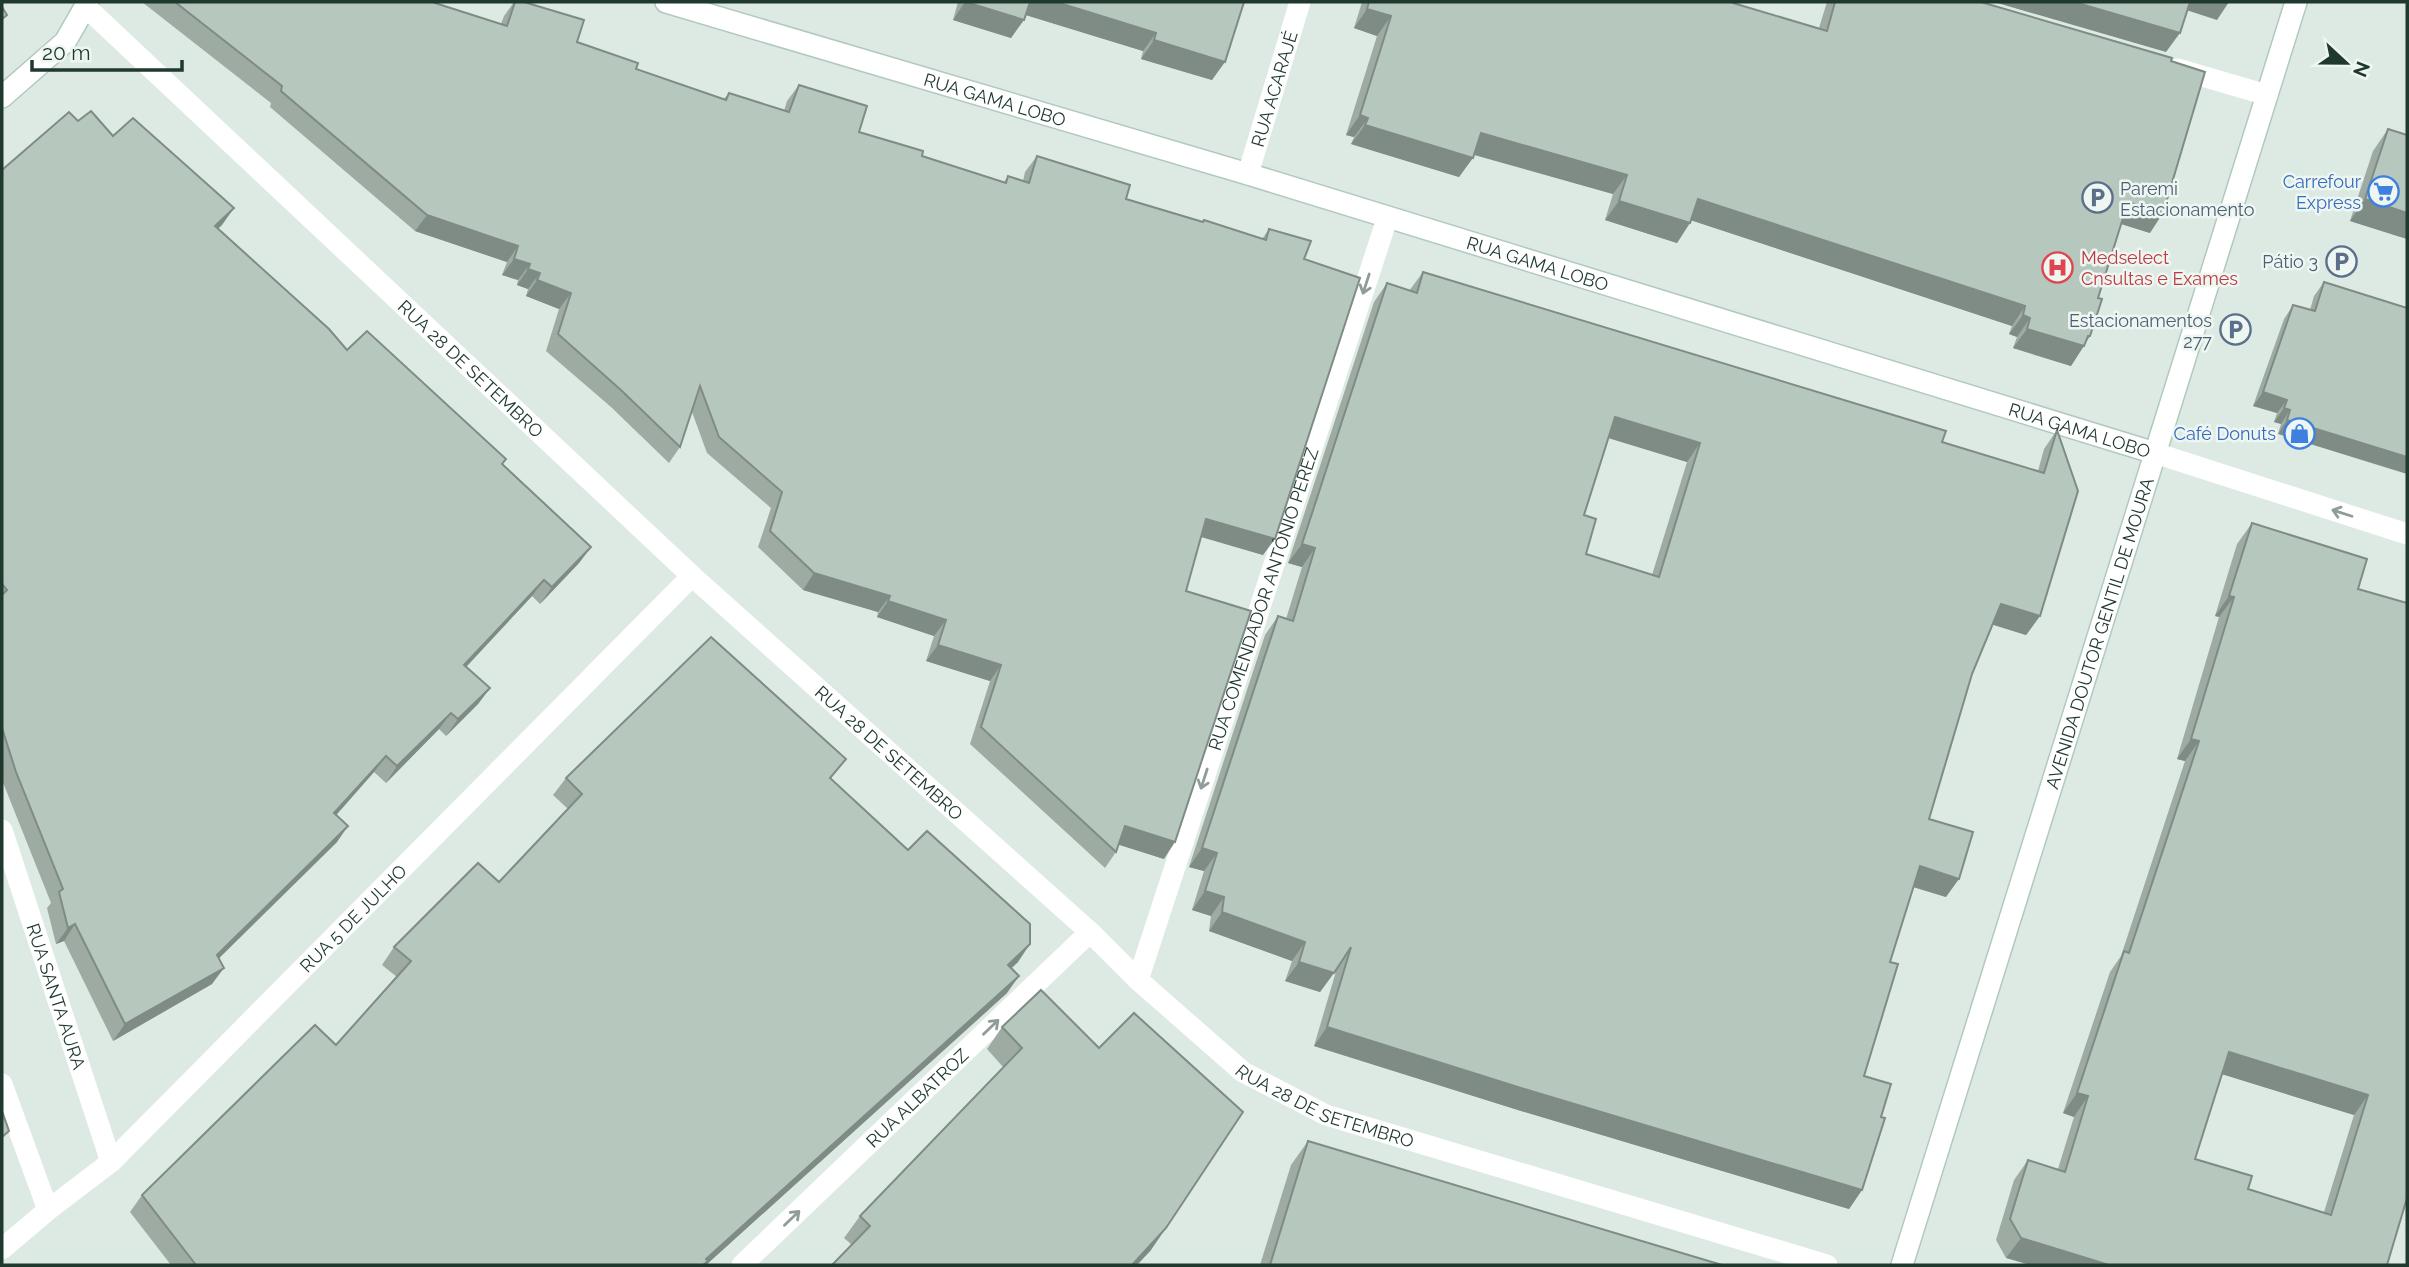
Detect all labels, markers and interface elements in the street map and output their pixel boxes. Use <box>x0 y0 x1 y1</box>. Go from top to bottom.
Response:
scale bar <box>32 28 182 72</box>
street label: RUA ACARAJÉ <box>1246 28 1301 149</box>
north arrow <box>2311 28 2381 98</box>
text: 20 m <box>42 40 90 65</box>
text: N <box>2349 59 2375 80</box>
street label: RUA GAMA LOBO <box>921 68 1068 130</box>
place label: Carrefour Express <box>2283 171 2362 213</box>
supermarket icon: Carrefour Express <box>2367 174 2401 208</box>
place label: Paremi Estacionamento <box>2120 178 2255 220</box>
parking icon: Paremi Estacionamento <box>2080 181 2114 215</box>
street label: RUA GAMA LOBO <box>1464 231 1611 295</box>
parking icon: Pátio 3 <box>2324 244 2358 278</box>
place label: Medselect Cnsultas e Exames <box>2081 247 2238 289</box>
hospital icon: Medselect Cnsultas e Exames <box>2041 250 2075 284</box>
place label: Pátio 3 <box>2262 251 2318 272</box>
one-way arrow <box>1358 272 1371 294</box>
street label: RUA 28 DE SETEMBRO <box>394 295 548 441</box>
place label: Estacionamentos 277 <box>2069 310 2212 352</box>
parking icon: Estacionamentos 277 <box>2218 313 2252 347</box>
street label: RUA GAMA LOBO <box>2006 398 2153 461</box>
shop icon: Café Donuts <box>2282 416 2316 450</box>
place label: Café Donuts <box>2174 423 2276 444</box>
street label: RUA COMENDADOR ANTÔNIO PEREZ <box>1203 445 1322 753</box>
street label: AVENIDA DOUTOR GENTIL DE MOURA <box>2041 475 2158 791</box>
one-way arrow <box>2332 506 2354 519</box>
street label: RUA 28 DE SETEMBRO <box>811 681 968 824</box>
one-way arrow <box>1197 768 1209 790</box>
street label: RUA 5 DE JULHO <box>295 860 411 976</box>
street label: RUA SANTA AURA <box>23 921 90 1072</box>
one-way arrow <box>983 1018 1000 1035</box>
street label: RUA ALBATROZ <box>861 1044 972 1151</box>
street label: RUA 28 DE SETEMBRO <box>1231 1060 1417 1151</box>
one-way arrow <box>783 1210 800 1227</box>

